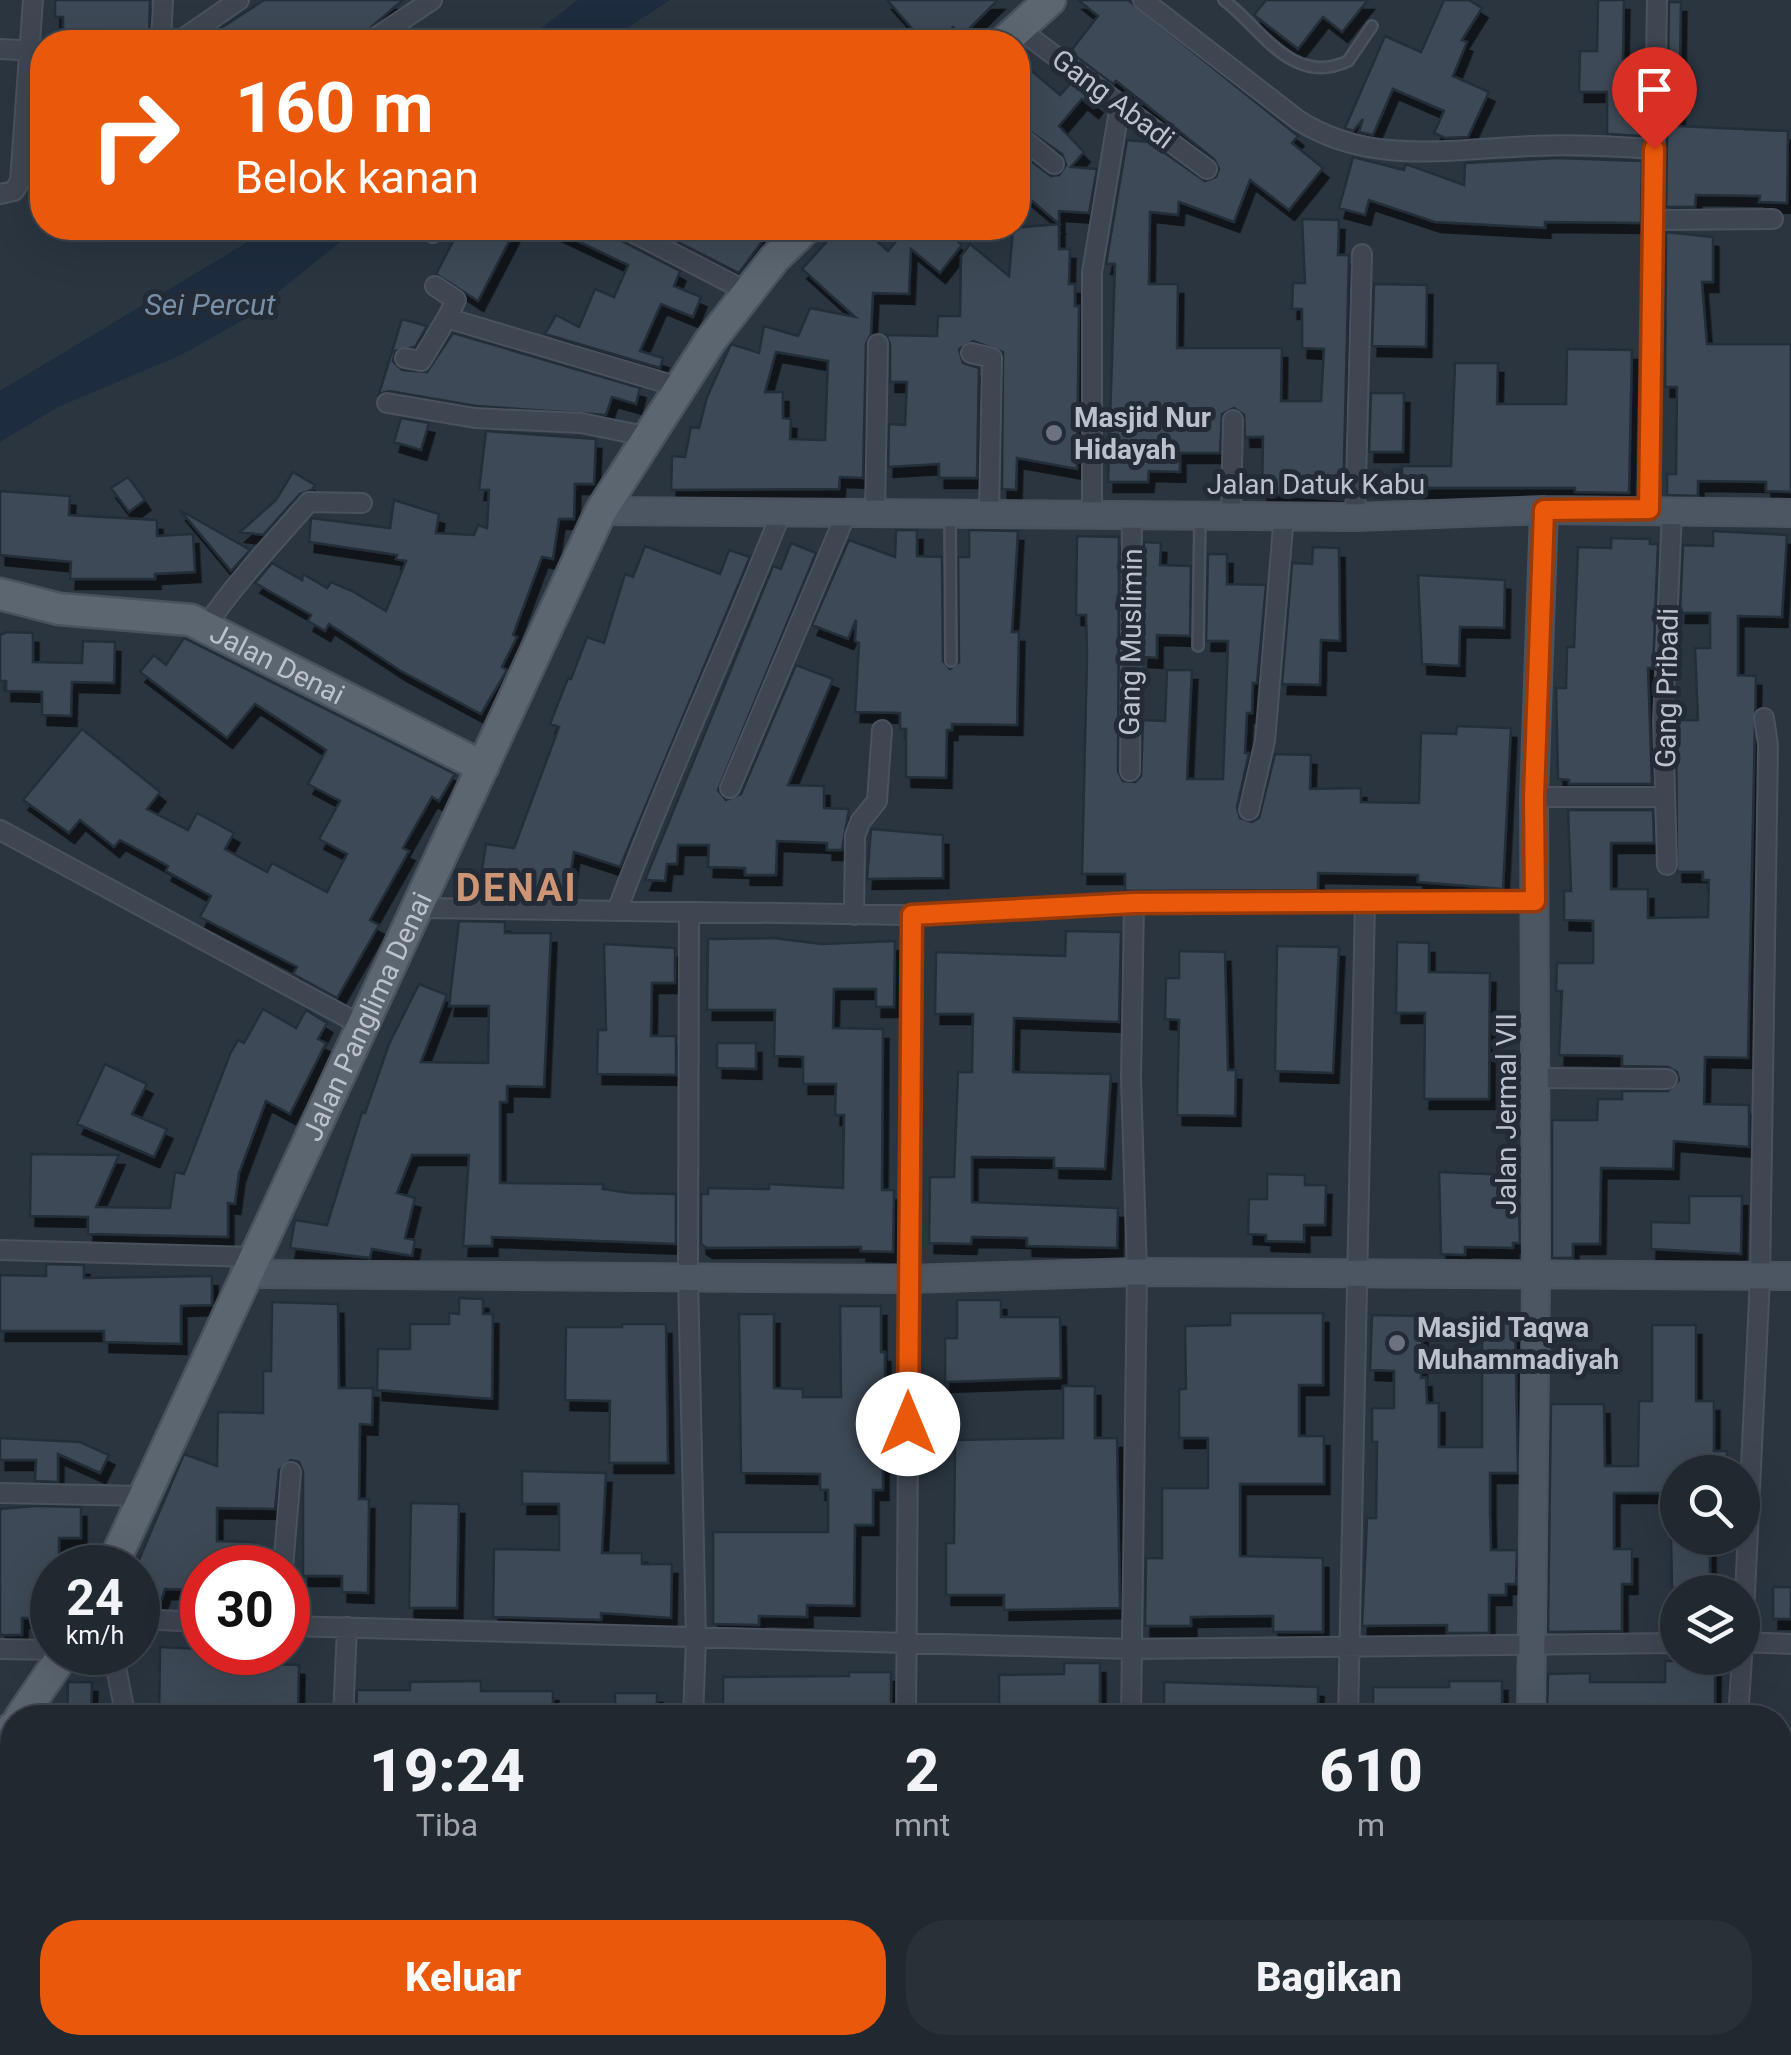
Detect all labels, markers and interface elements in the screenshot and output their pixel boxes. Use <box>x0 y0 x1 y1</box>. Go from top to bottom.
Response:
street label: Gang Abadi <box>1045 42 1181 156</box>
pin <box>1612 47 1697 150</box>
icon: arrive <box>1627 62 1682 117</box>
text: 160 m <box>235 67 434 149</box>
icon: right <box>70 70 200 200</box>
text: Belok kanan <box>235 151 479 204</box>
water label: Sei Percut <box>144 287 276 322</box>
place label: Masjid Nur Hidayah <box>1074 401 1211 466</box>
marker: Masjid Nur Hidayah <box>1043 422 1065 444</box>
street label: Jalan Datuk Kabu <box>1207 468 1425 501</box>
street label: Gang Muslimin <box>1113 548 1149 736</box>
street label: Gang Pribadi <box>1649 608 1685 768</box>
street label: Jalan Denai <box>205 616 350 711</box>
district label: DENAI <box>456 866 578 910</box>
street label: Jalan Panglima Denai <box>295 887 439 1146</box>
street label: Jalan Jermal VII <box>1490 1013 1523 1215</box>
place label: Masjid Taqwa Muhammadiyah <box>1417 1311 1619 1376</box>
marker: Masjid Taqwa Muhammadiyah <box>1386 1332 1408 1354</box>
position arrow <box>856 1372 960 1476</box>
map controls <box>1660 1455 1760 1675</box>
button: search <box>1660 1455 1760 1555</box>
speed limit sign: 30 <box>180 1545 310 1675</box>
text: 24 <box>66 1569 124 1627</box>
button: layers <box>1660 1575 1760 1675</box>
text: km/h <box>66 1621 124 1650</box>
text: 19:24 <box>369 1735 525 1806</box>
text: 2 <box>905 1735 939 1806</box>
text: 610 <box>1319 1735 1423 1806</box>
text: Tiba <box>416 1806 478 1844</box>
text: mnt <box>894 1806 950 1844</box>
text: m <box>1357 1806 1385 1844</box>
button: Keluar <box>40 1920 886 2035</box>
button: Bagikan <box>906 1920 1752 2035</box>

